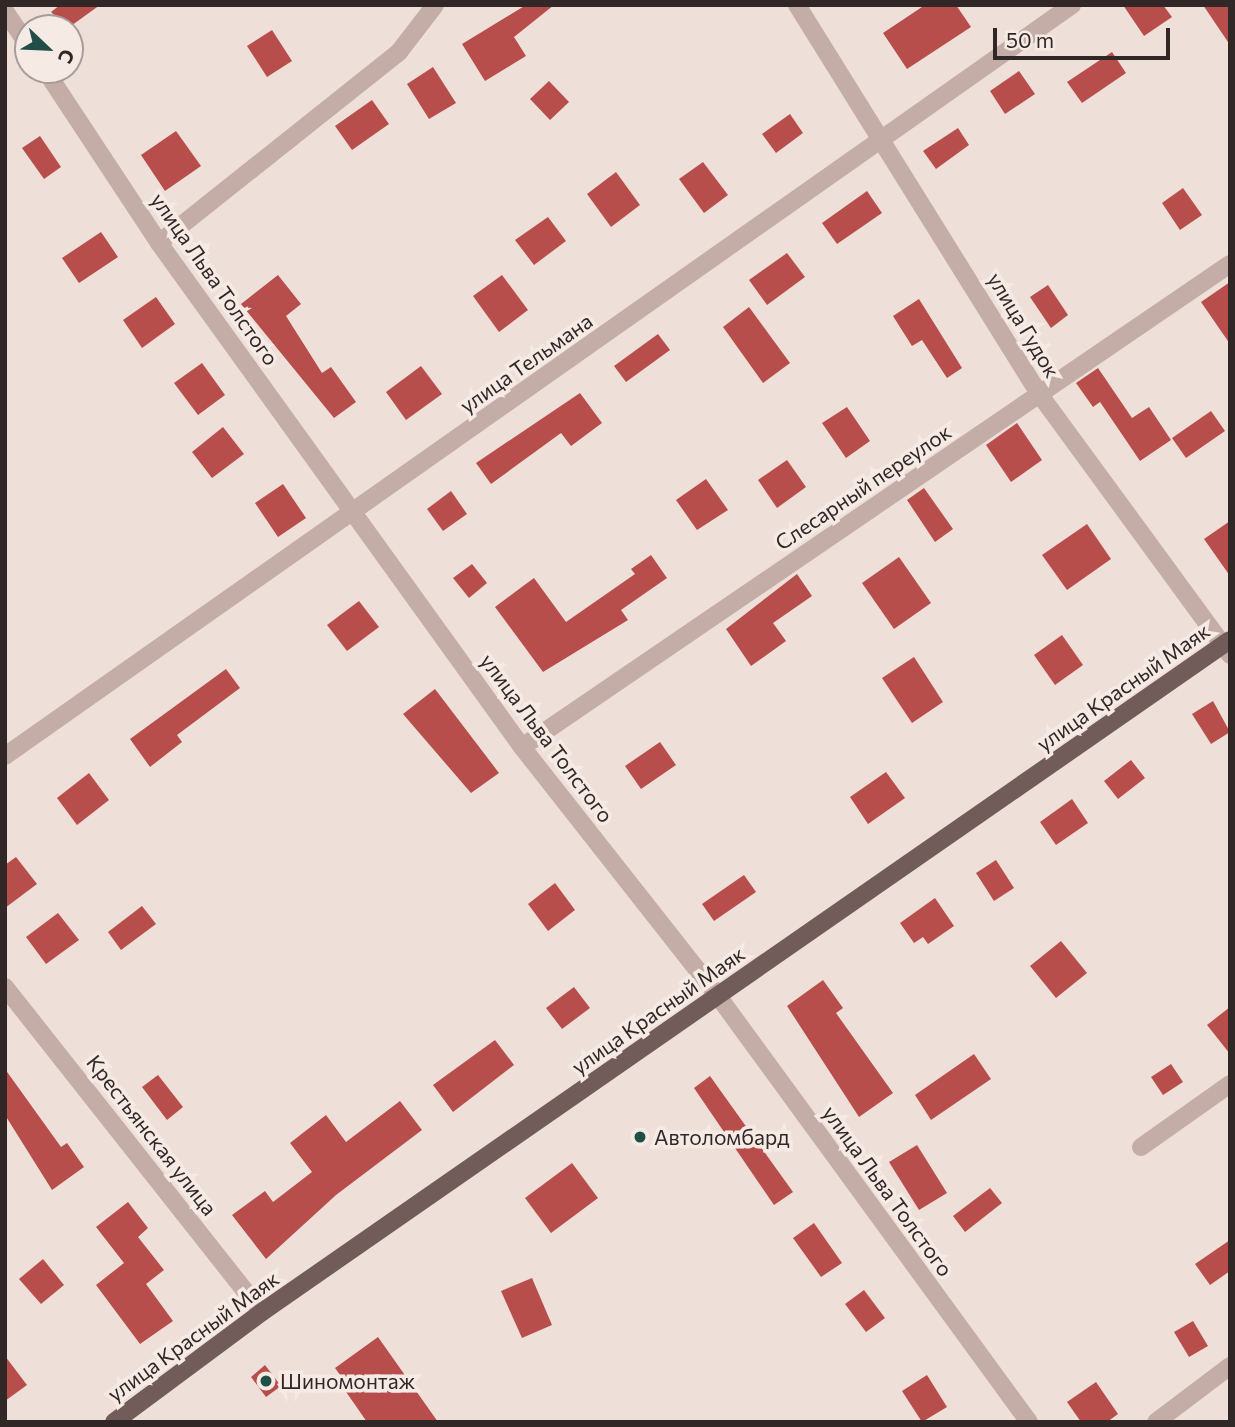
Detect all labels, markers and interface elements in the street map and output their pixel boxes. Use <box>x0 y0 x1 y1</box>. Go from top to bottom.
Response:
north arrow <box>14 14 84 84</box>
scale bar <box>997 14 1174 58</box>
text: 50 m <box>1006 27 1054 52</box>
text: С <box>54 46 80 67</box>
street label: улица Льва Толстого <box>146 188 284 370</box>
street label: улица Гудок <box>983 268 1065 382</box>
street label: улица Тельмана <box>455 308 597 418</box>
street label: Слесарный переулок <box>770 419 956 555</box>
street label: улица Красный Маяк <box>1032 618 1214 756</box>
street label: улица Льва Толстого <box>475 649 619 827</box>
street label: улица Красный Маяк <box>567 941 749 1079</box>
street label: Крестьянская улица <box>82 1050 222 1220</box>
street label: улица Льва Толстого <box>818 1101 958 1281</box>
place label: Автоломбард <box>654 1124 790 1150</box>
marker: Автоломбард <box>632 1129 648 1145</box>
street label: улица Красный Маяк <box>103 1265 283 1407</box>
place label: Шиномонтаж <box>280 1368 415 1394</box>
marker: Шиномонтаж <box>258 1373 274 1389</box>

